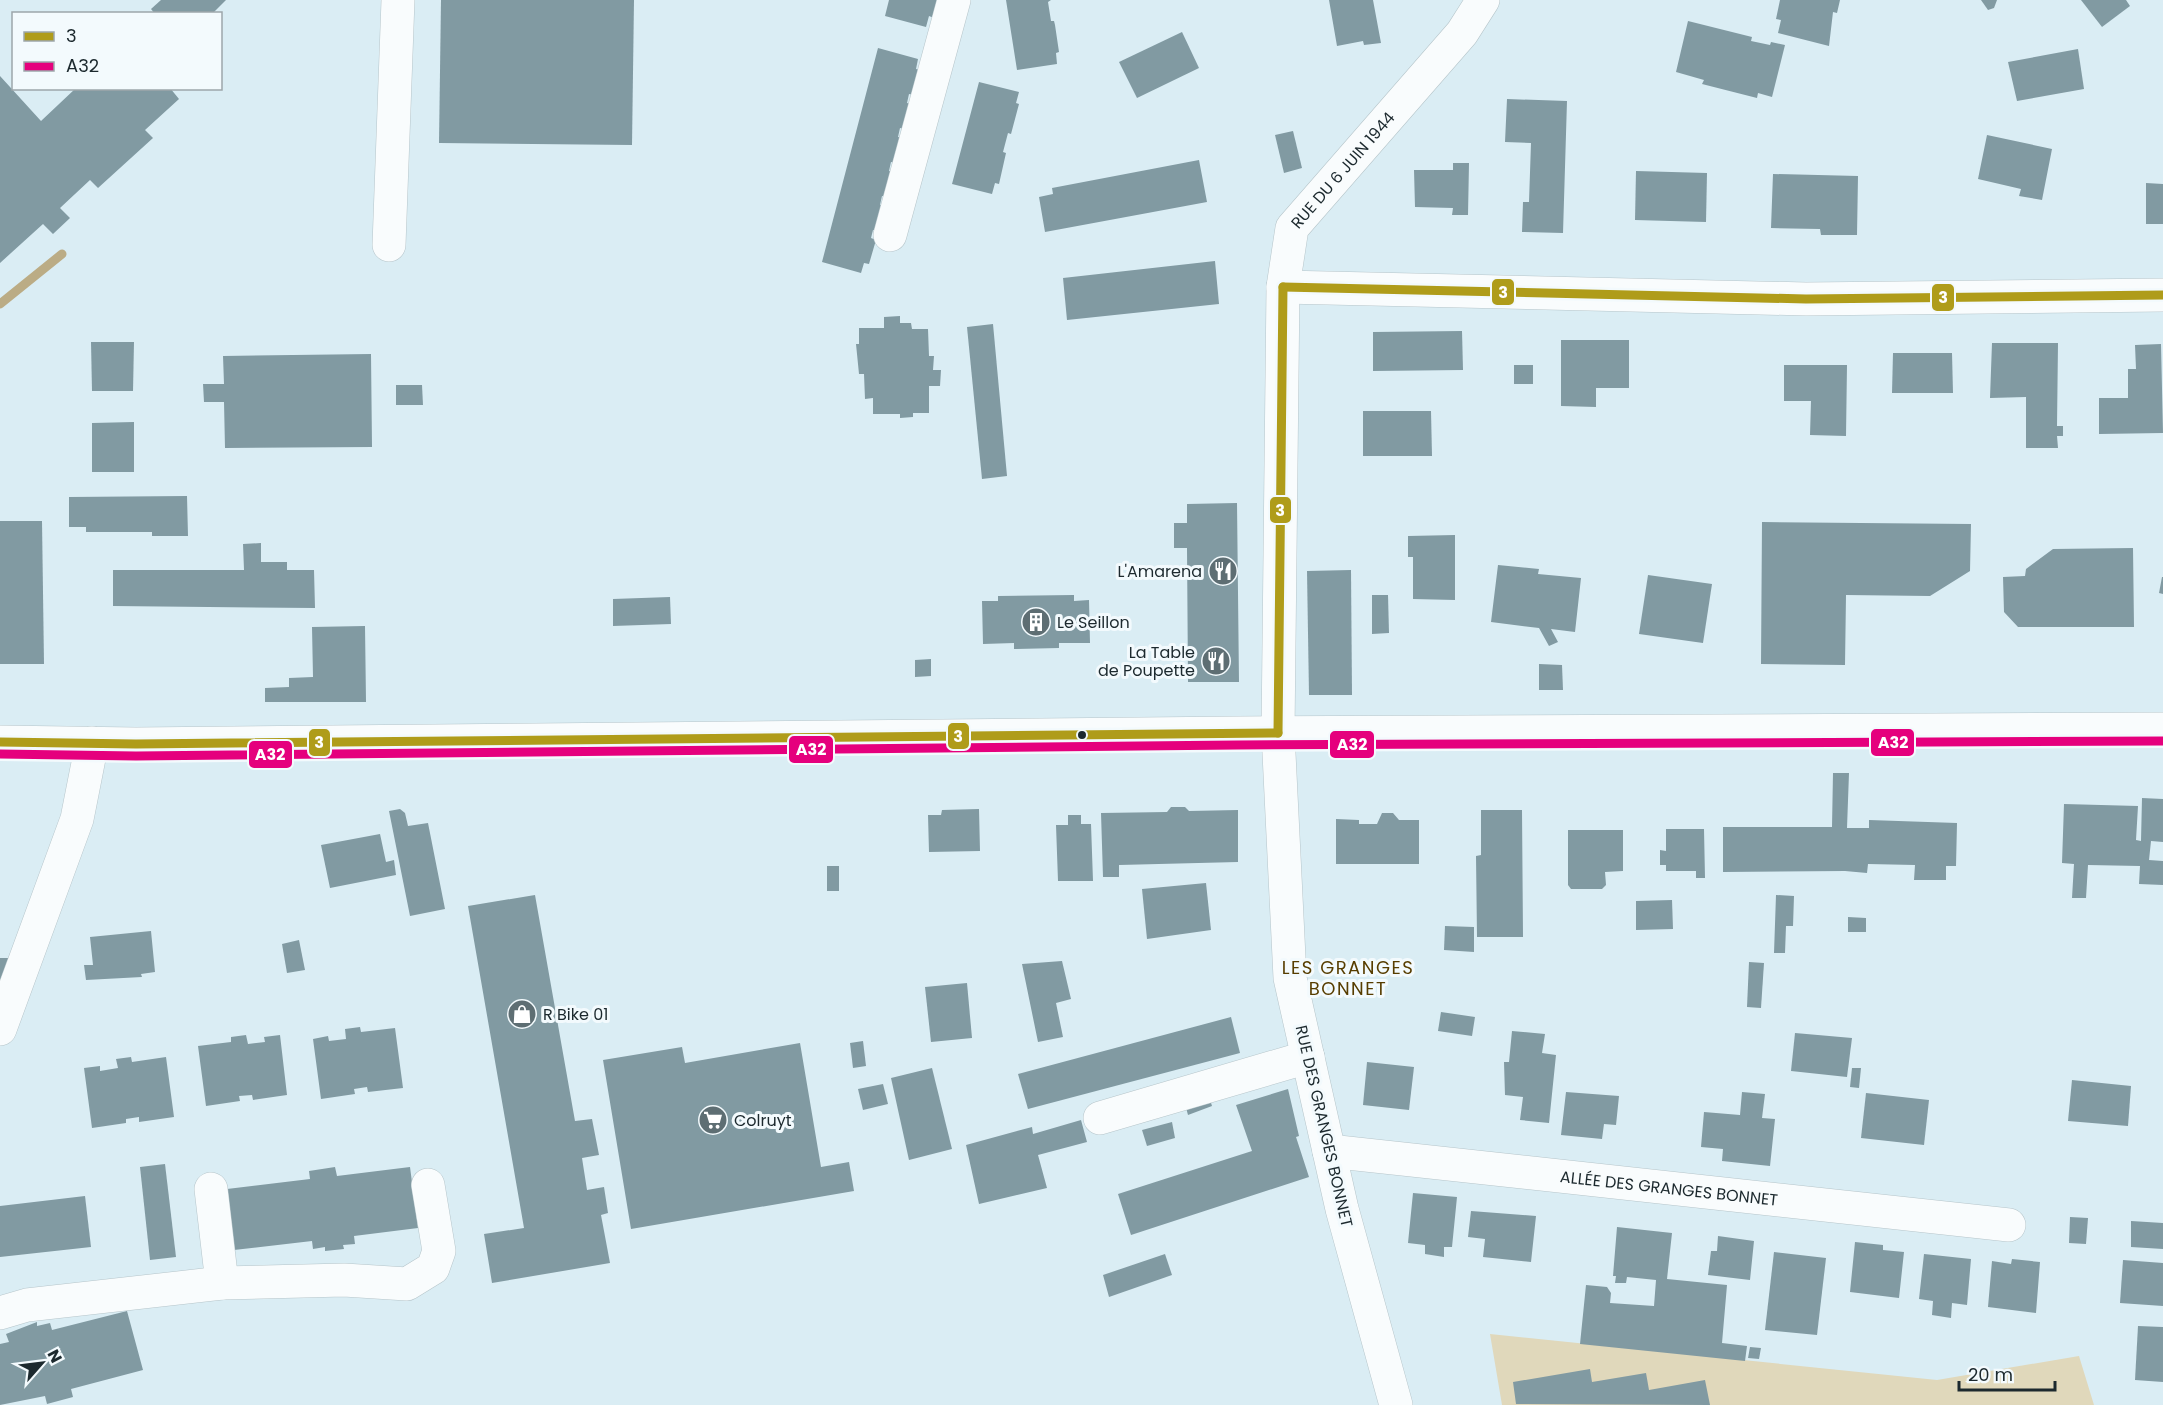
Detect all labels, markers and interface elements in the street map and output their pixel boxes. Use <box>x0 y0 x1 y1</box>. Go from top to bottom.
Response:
legend <box>12 12 222 90</box>
text: 3 <box>66 23 77 48</box>
text: A32 <box>66 53 99 78</box>
street label: RUE DU 6 JUIN 1944 <box>1285 107 1400 233</box>
line badge: 3 <box>1491 278 1515 306</box>
text: 3 <box>1498 281 1508 304</box>
line badge: 3 <box>1931 283 1955 312</box>
text: 3 <box>1938 286 1948 309</box>
line badge: 3 <box>1269 496 1292 524</box>
text: 3 <box>1275 499 1285 522</box>
restaurant icon: L'Amarena <box>1207 555 1239 587</box>
place label: L'Amarena <box>1118 560 1202 583</box>
building icon: Le Seillon <box>1020 606 1052 638</box>
place label: Le Seillon <box>1057 611 1130 634</box>
place label: La Table de Poupette <box>1098 641 1195 682</box>
restaurant icon: La Table de Poupette <box>1200 645 1232 677</box>
line badge: 3 <box>947 722 970 750</box>
text: 3 <box>953 725 963 748</box>
line badge: 3 <box>308 728 331 757</box>
line badge: A32 <box>1870 728 1915 757</box>
unlabelled marker <box>1076 729 1088 741</box>
line badge: A32 <box>1329 730 1375 759</box>
text: 3 <box>314 731 324 754</box>
text: A32 <box>1878 731 1908 754</box>
text: A32 <box>1337 733 1367 756</box>
line badge: A32 <box>788 735 834 764</box>
text: A32 <box>796 738 826 761</box>
line badge: A32 <box>248 740 293 769</box>
text: A32 <box>255 743 285 766</box>
district label: LES GRANGES BONNET <box>1282 955 1414 1001</box>
shop icon: R Bike 01 <box>506 998 538 1030</box>
place label: R Bike 01 <box>543 1003 608 1026</box>
street label: RUE DES GRANGES BONNET <box>1290 1023 1359 1230</box>
supermarket icon: Colruyt <box>697 1104 729 1136</box>
place label: Colruyt <box>734 1109 792 1132</box>
street label: ALLÉE DES GRANGES BONNET <box>1559 1165 1779 1211</box>
north arrow <box>12 1333 72 1393</box>
text: N <box>42 1345 68 1367</box>
scale bar <box>1959 1354 2055 1392</box>
text: 20 m <box>1968 1362 2013 1387</box>

